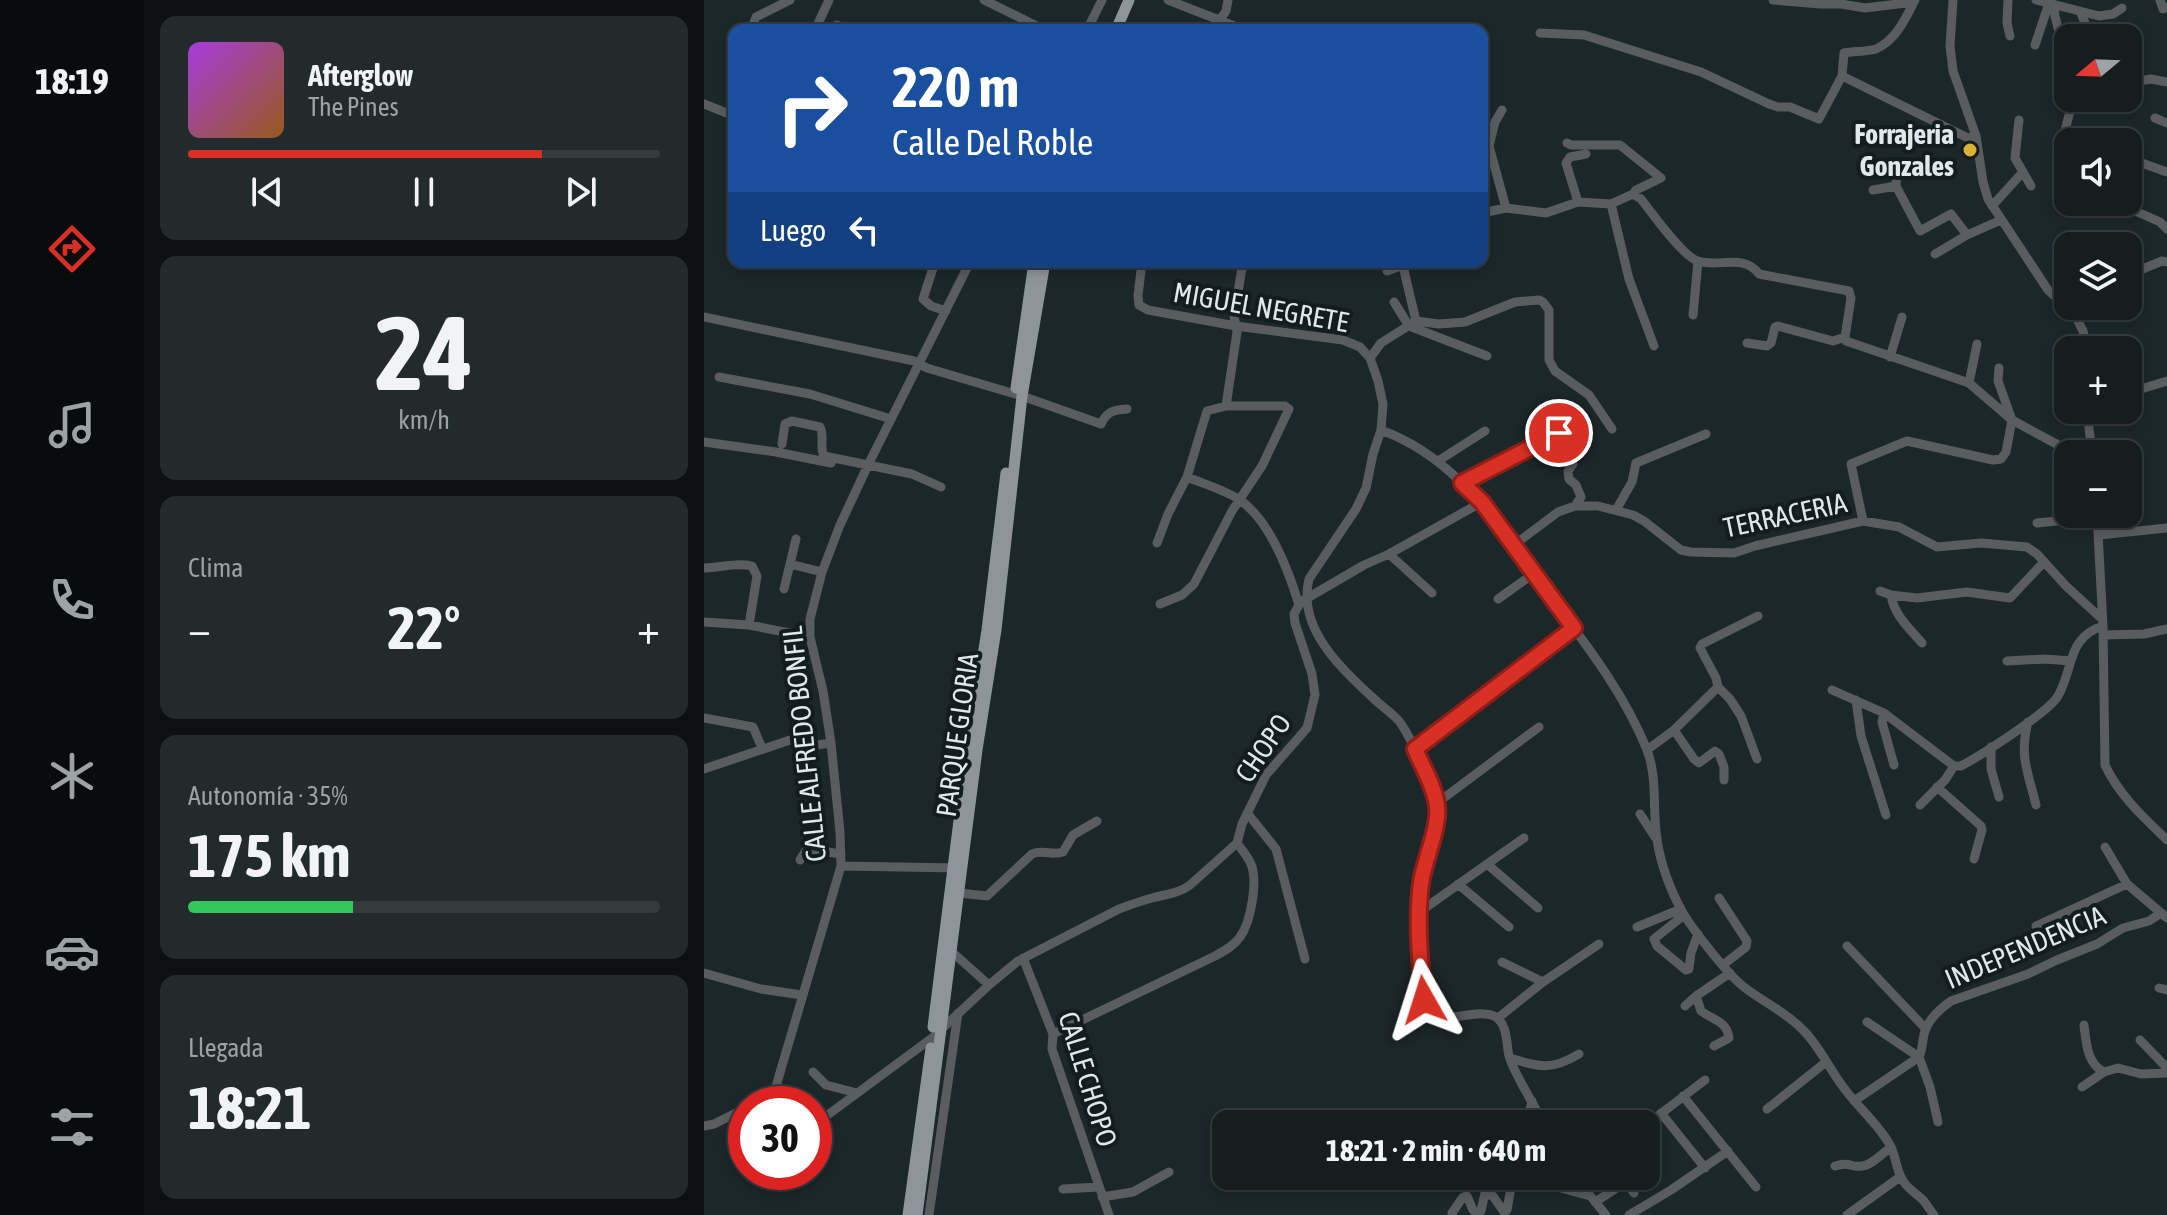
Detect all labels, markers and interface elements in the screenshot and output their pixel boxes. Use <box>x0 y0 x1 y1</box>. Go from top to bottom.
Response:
north arrow <box>2054 24 2142 112</box>
map controls <box>2054 24 2142 528</box>
text: 220 m <box>892 55 1019 119</box>
icon: right <box>760 56 864 160</box>
text: Afterglow <box>308 58 413 92</box>
text: 18:19 <box>35 60 109 102</box>
text: The Pines <box>308 92 399 122</box>
place label: Forrajeria Gonzales <box>1854 118 1954 182</box>
text: Calle Del Roble <box>892 121 1093 163</box>
button: sound <box>2054 128 2142 216</box>
marker: Forrajeria Gonzales <box>1961 141 1979 159</box>
icon: previous <box>245 170 289 214</box>
icon: pause <box>402 170 446 214</box>
icon: next <box>559 170 603 214</box>
icon: left <box>842 208 886 252</box>
text: Luego <box>760 213 826 247</box>
icon: directions <box>44 221 100 277</box>
button: layers <box>2054 232 2142 320</box>
street label: MIGUEL NEGRETE <box>1171 276 1351 338</box>
text: 24 <box>375 293 473 412</box>
button: + <box>2054 336 2142 424</box>
icon: music <box>44 397 100 453</box>
pin <box>1525 399 1593 467</box>
text: km/h <box>398 405 450 435</box>
icon: arrive <box>1537 411 1581 455</box>
button: − <box>2054 440 2142 528</box>
street label: TERRACERIA <box>1720 486 1850 544</box>
text: Clima <box>188 553 243 583</box>
icon: phone <box>44 572 100 628</box>
text: 22° <box>388 593 460 662</box>
text: − <box>188 603 211 653</box>
text: + <box>637 603 660 653</box>
street label: CALLE ALFREDO BONFIL <box>776 624 832 863</box>
street label: PARQUE GLORIA <box>930 651 984 819</box>
street label: CHOPO <box>1229 708 1297 788</box>
icon: climate <box>44 748 100 804</box>
text: Autonomía · 35% <box>188 781 348 811</box>
text: 175 km <box>188 821 350 890</box>
street label: INDEPENDENCIA <box>1940 899 2110 995</box>
icon: car <box>44 924 100 980</box>
position arrow <box>1382 958 1466 1042</box>
street label: CALLE CHOPO <box>1052 1008 1124 1150</box>
text: Llegada <box>188 1033 264 1063</box>
text: 18:21 <box>188 1073 311 1142</box>
speed limit sign: 30 <box>728 1086 832 1190</box>
icon: filters <box>44 1099 100 1155</box>
text: 18:21 · 2 min · 640 m <box>1326 1133 1546 1167</box>

